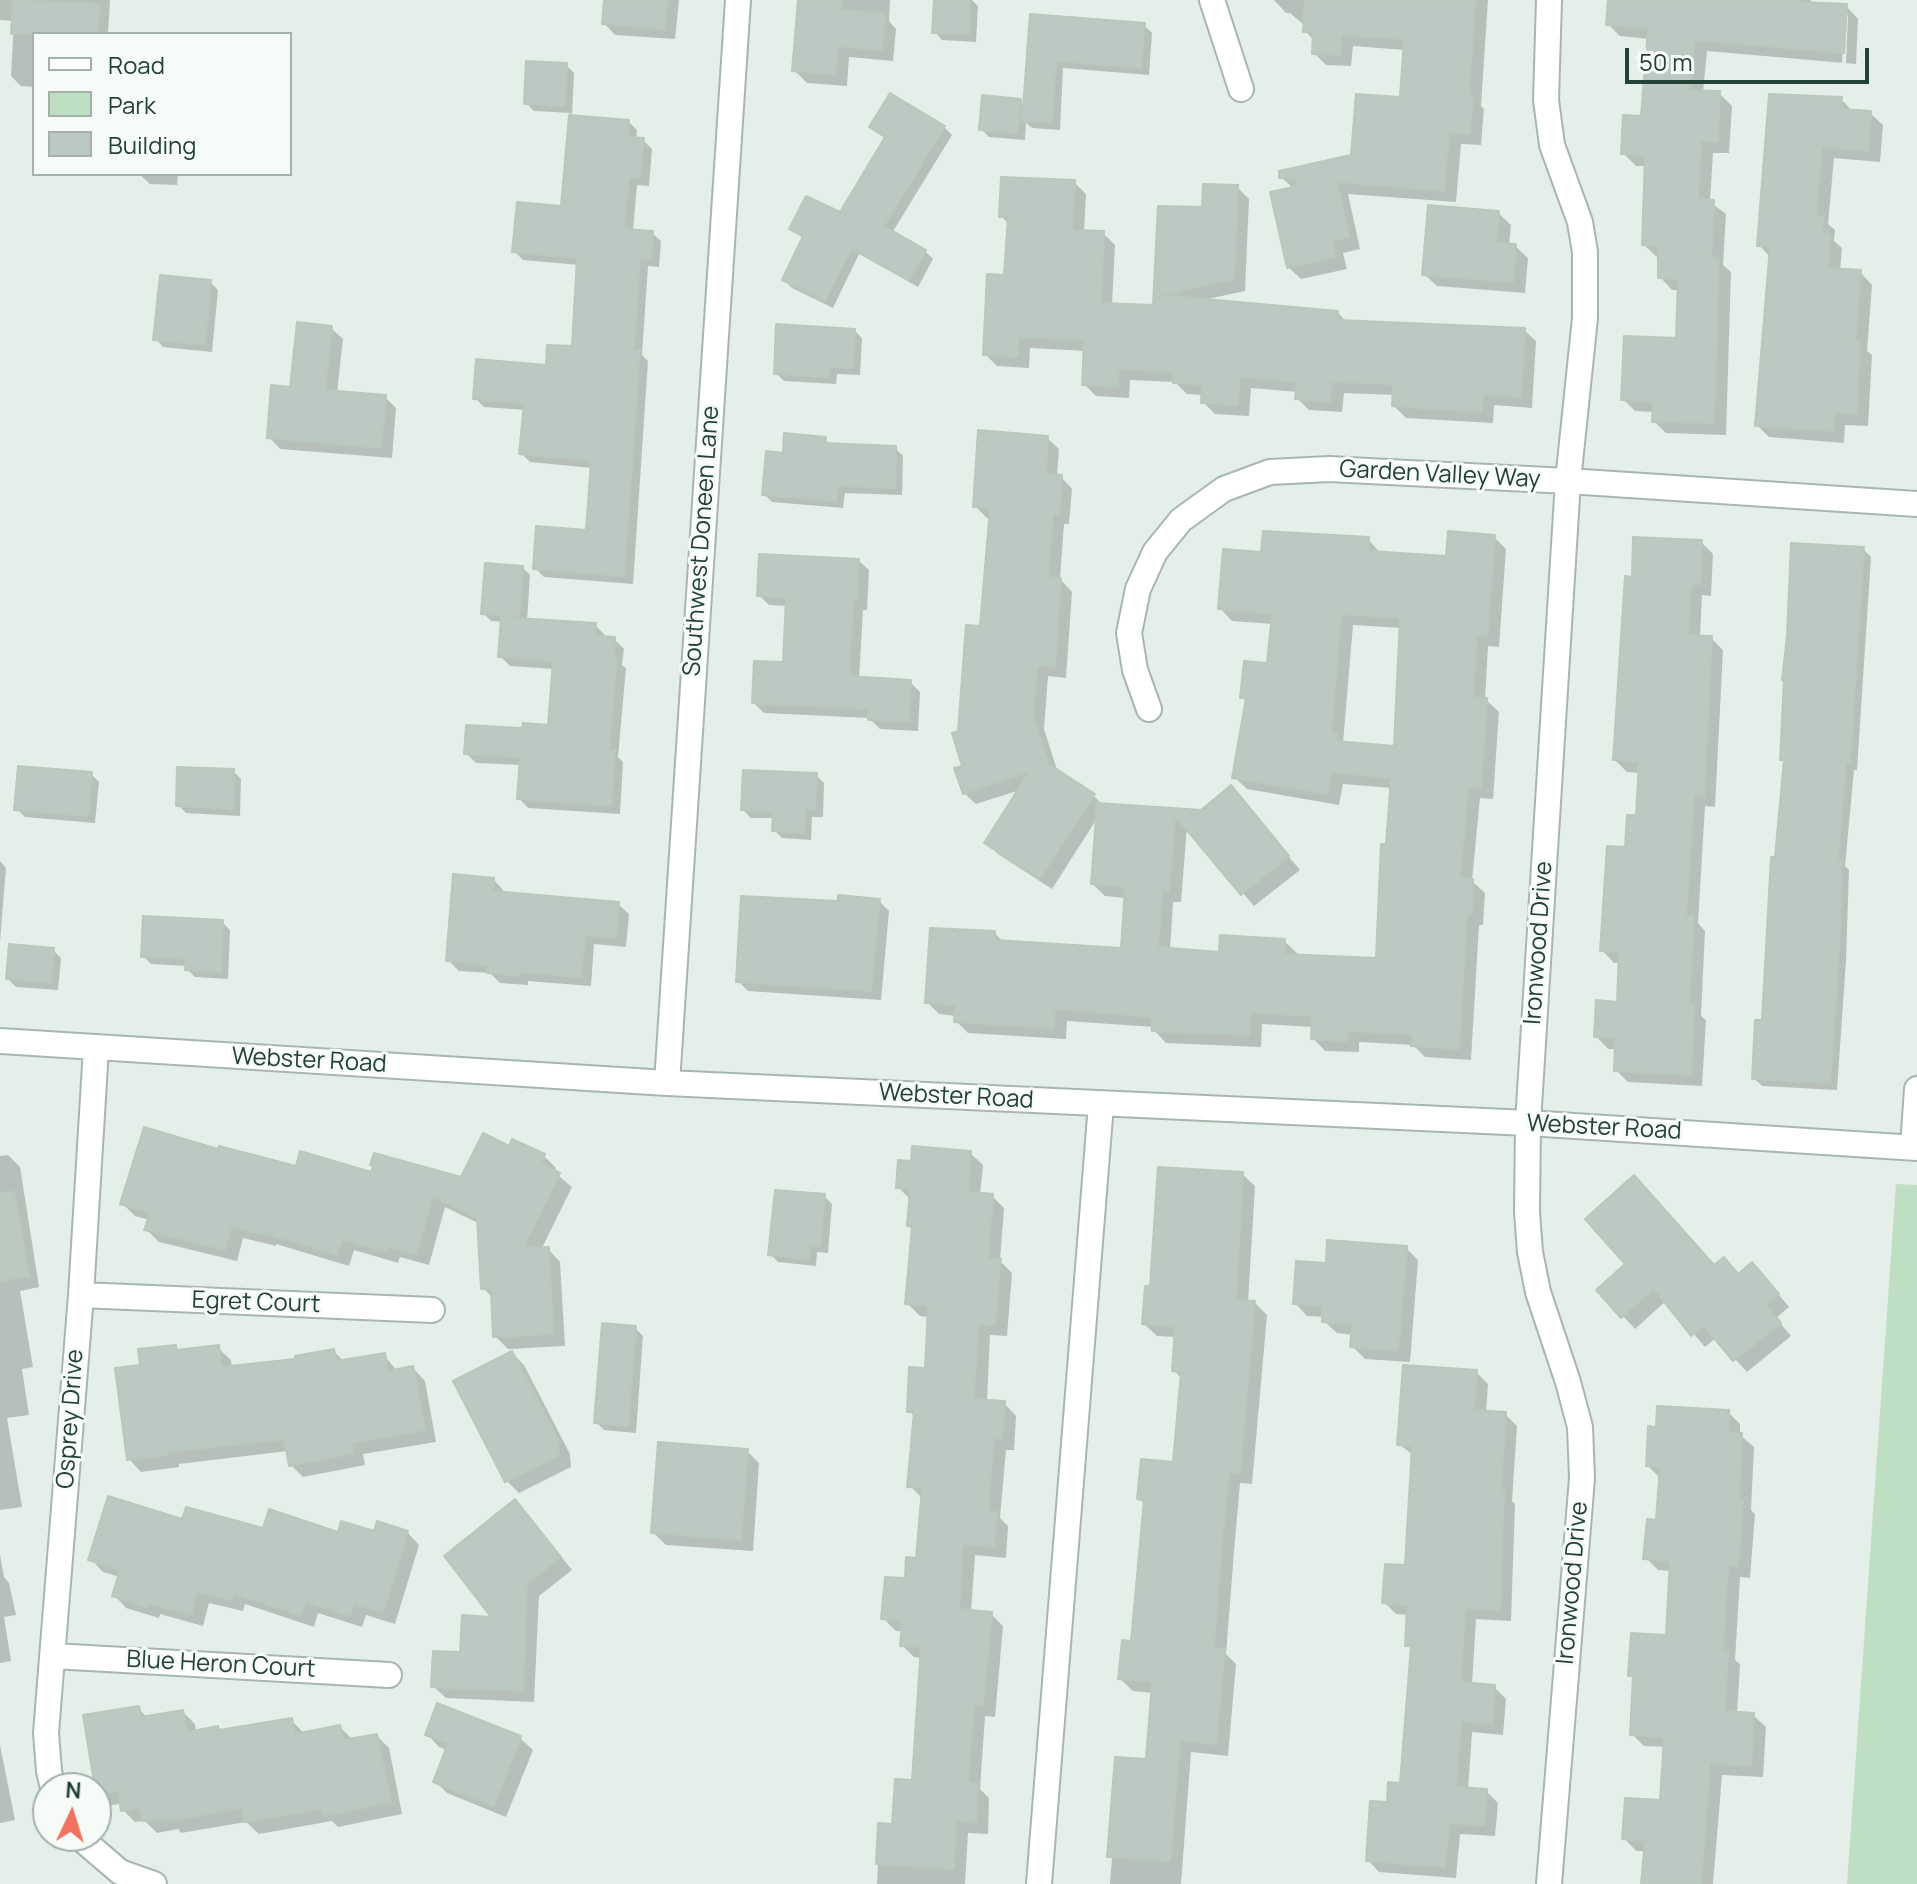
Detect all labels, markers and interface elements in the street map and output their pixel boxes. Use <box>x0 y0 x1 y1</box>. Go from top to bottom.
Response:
legend <box>32 32 292 176</box>
scale bar <box>1629 32 1873 82</box>
text: 50 m <box>1639 45 1693 78</box>
text: Road <box>108 48 165 81</box>
text: Park <box>108 88 156 121</box>
text: Building <box>108 128 196 161</box>
street label: Southwest Doneen Lane <box>678 405 726 677</box>
street label: Garden Valley Way <box>1339 455 1541 495</box>
street label: Ironwood Drive <box>1519 860 1559 1026</box>
street label: Webster Road <box>231 1043 387 1079</box>
street label: Webster Road <box>878 1079 1034 1115</box>
street label: Webster Road <box>1526 1110 1682 1146</box>
street label: Egret Court <box>191 1286 321 1320</box>
street label: Osprey Drive <box>52 1348 90 1490</box>
street label: Ironwood Drive <box>1552 1500 1594 1666</box>
street label: Blue Heron Court <box>126 1646 316 1684</box>
north arrow <box>32 1772 112 1852</box>
text: N <box>65 1775 82 1806</box>

